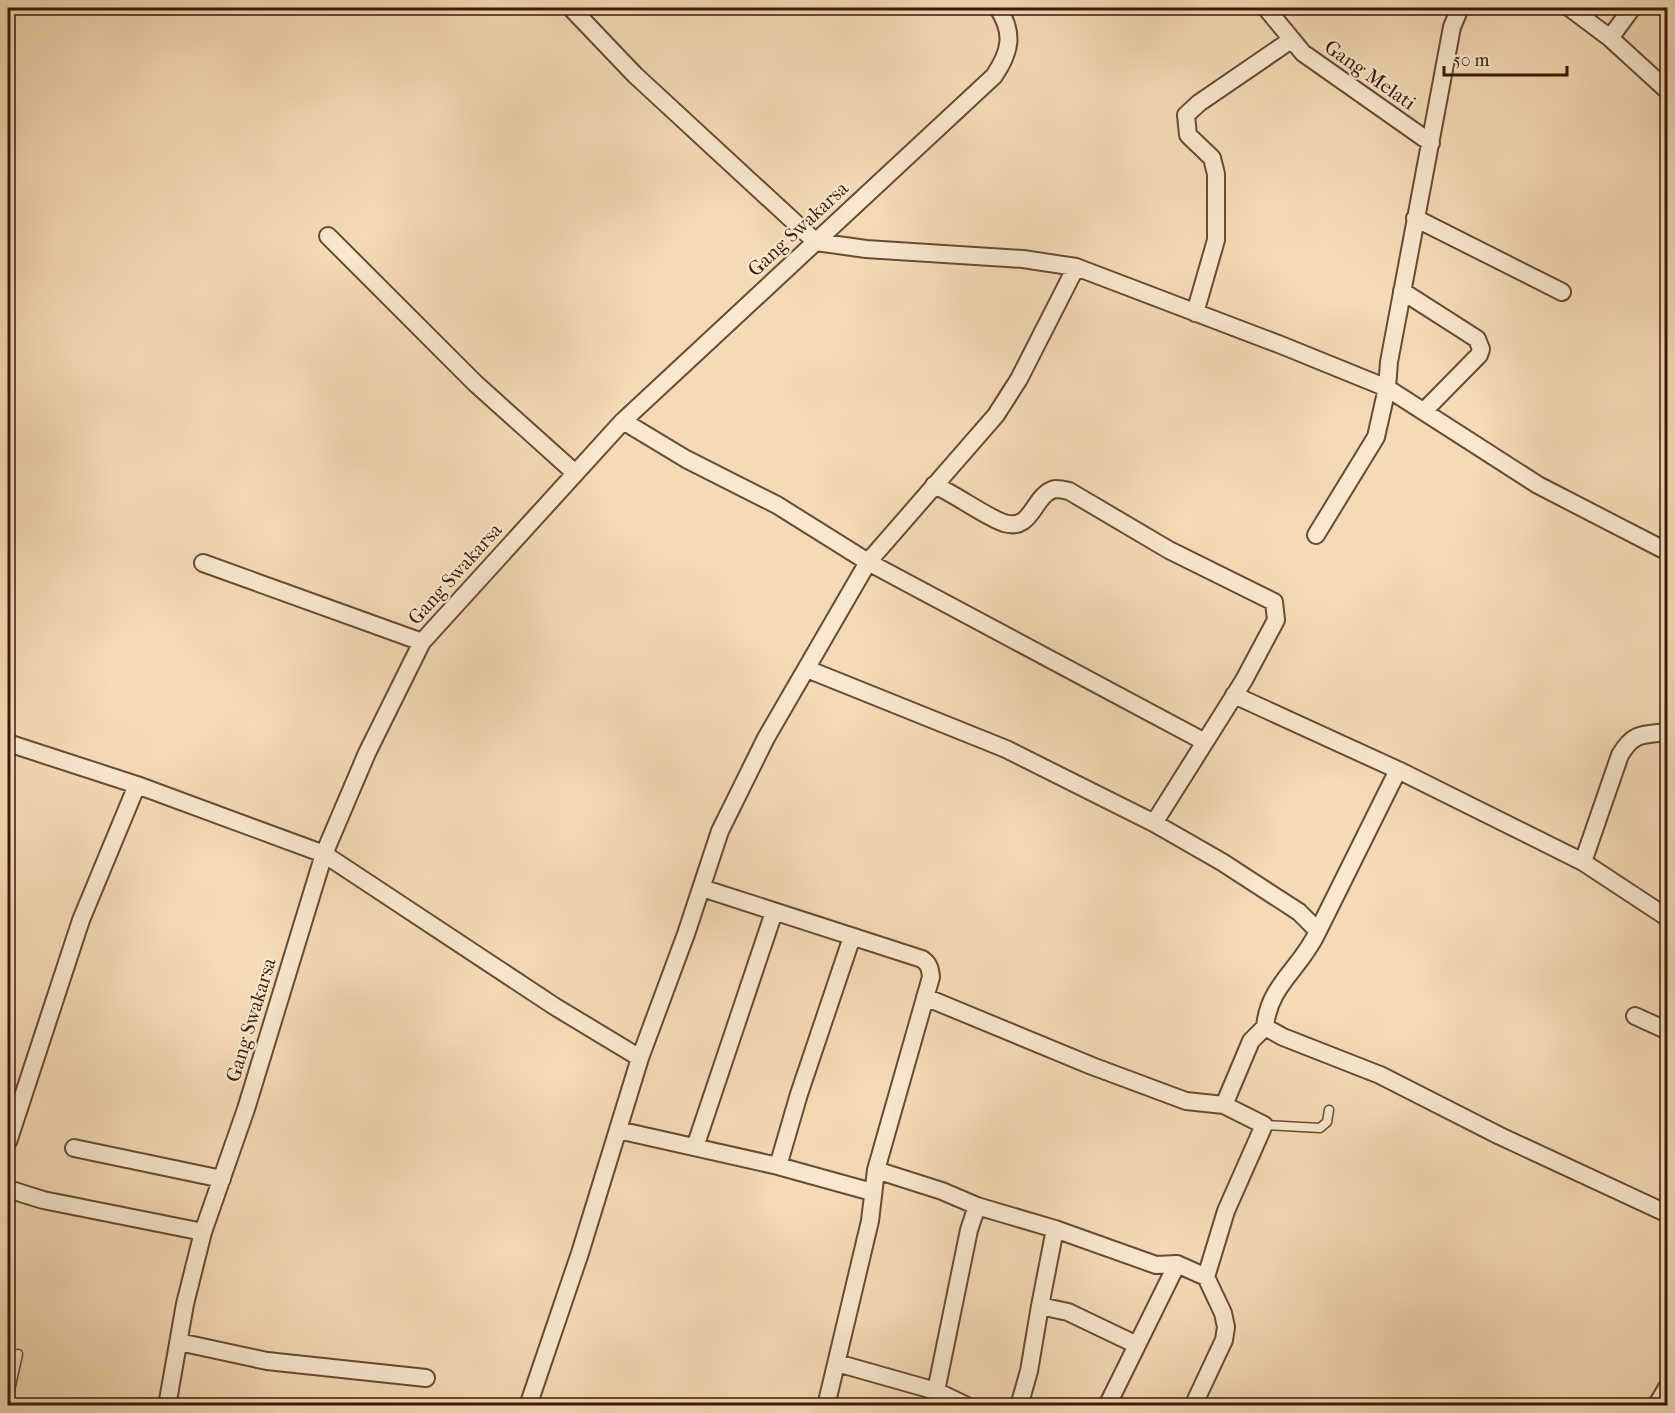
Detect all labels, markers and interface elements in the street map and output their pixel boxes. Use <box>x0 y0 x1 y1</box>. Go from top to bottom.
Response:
street label: Gang Melati <box>1320 35 1420 115</box>
scale bar <box>1444 39 1567 77</box>
text: 50 m <box>1453 50 1490 71</box>
street label: Gang Swakarsa <box>743 176 853 281</box>
street label: Gang Swakarsa <box>403 518 507 629</box>
street label: Gang Swakarsa <box>221 954 281 1085</box>

